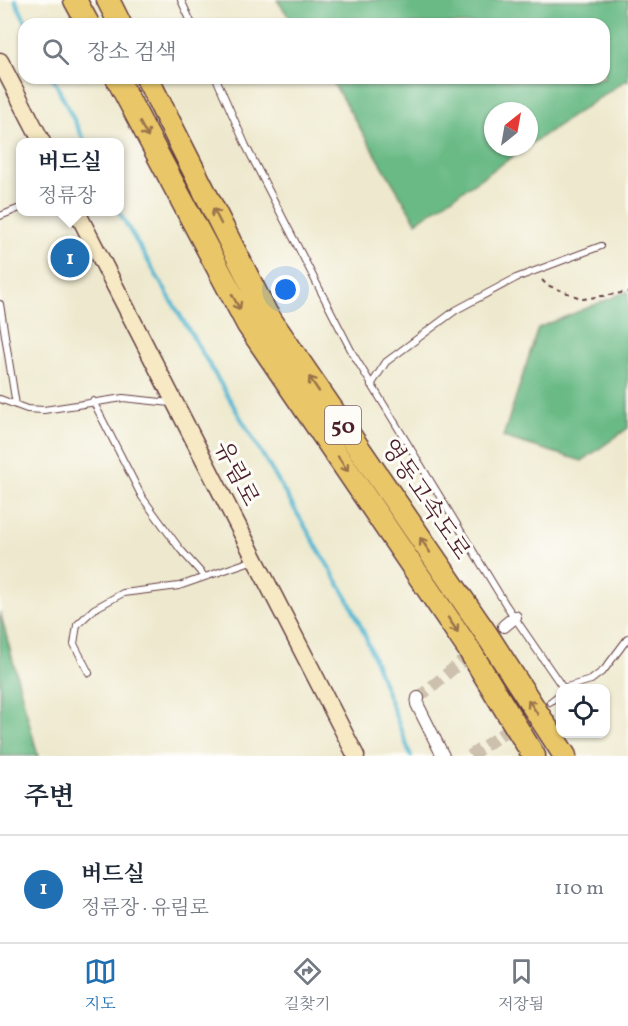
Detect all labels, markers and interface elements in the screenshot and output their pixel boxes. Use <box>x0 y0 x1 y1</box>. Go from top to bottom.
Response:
search box <box>18 18 610 84</box>
icon: search <box>39 35 72 68</box>
text: 장소 검색 <box>87 38 176 69</box>
north arrow <box>484 102 538 156</box>
one-way arrow <box>139 120 150 138</box>
popup <box>16 138 124 216</box>
text: 버드실 <box>38 148 102 179</box>
text: 정류장 <box>38 183 96 211</box>
one-way arrow <box>210 207 222 225</box>
pin: 1 <box>50 236 90 280</box>
your location <box>271 275 300 304</box>
one-way arrow <box>230 293 242 310</box>
one-way arrow <box>308 376 320 393</box>
road number: 50 <box>325 406 361 444</box>
street label: 영동고속도로 <box>371 433 477 567</box>
street label: 유림로 <box>204 435 266 513</box>
one-way arrow <box>337 456 349 472</box>
one-way arrow <box>419 537 431 553</box>
one-way arrow <box>447 617 459 633</box>
map controls <box>556 684 610 738</box>
button: locate <box>556 684 610 738</box>
one-way arrow <box>527 699 539 716</box>
text: 주변 <box>24 780 74 816</box>
text: 버드실 <box>81 860 145 891</box>
text: 1 <box>39 875 48 903</box>
text: 110 m <box>555 875 604 903</box>
text: 정류장 · 유림로 <box>81 895 209 923</box>
tab: 지도 <box>84 955 117 1016</box>
tab: 길찾기 <box>284 955 330 1016</box>
tab: 저장됨 <box>498 955 544 1016</box>

